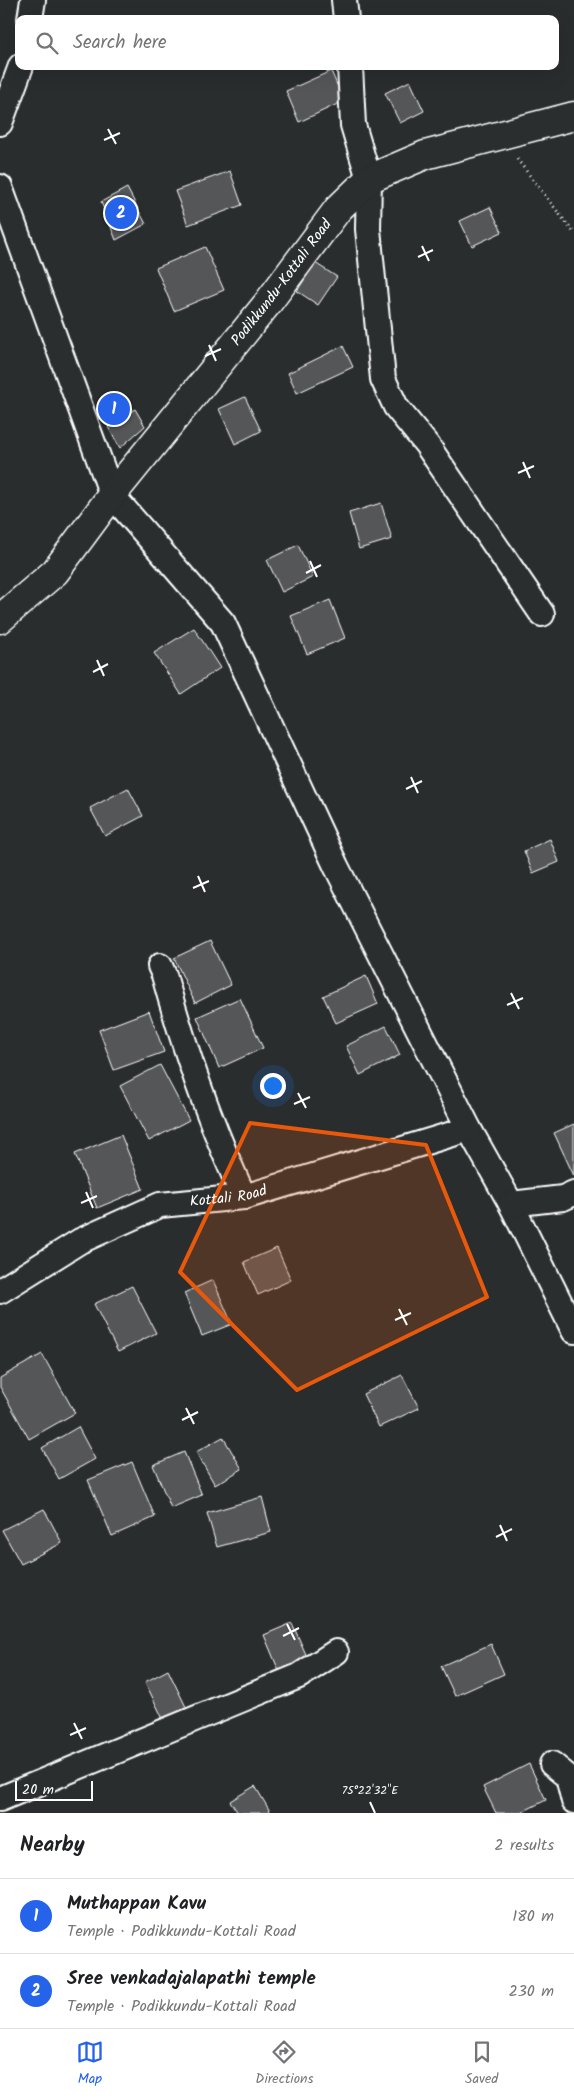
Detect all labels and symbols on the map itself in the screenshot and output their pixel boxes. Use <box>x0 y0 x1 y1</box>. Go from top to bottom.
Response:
pin: 2 <box>105 194 137 232</box>
street label: Podikkundu-Kottali Road <box>225 214 339 352</box>
pin: 1 <box>98 390 130 428</box>
your location <box>260 1073 286 1099</box>
street label: Kottali Road <box>189 1179 270 1214</box>
scale bar <box>15 1778 92 1801</box>
text: 75°22'32"E <box>342 1781 399 1800</box>

